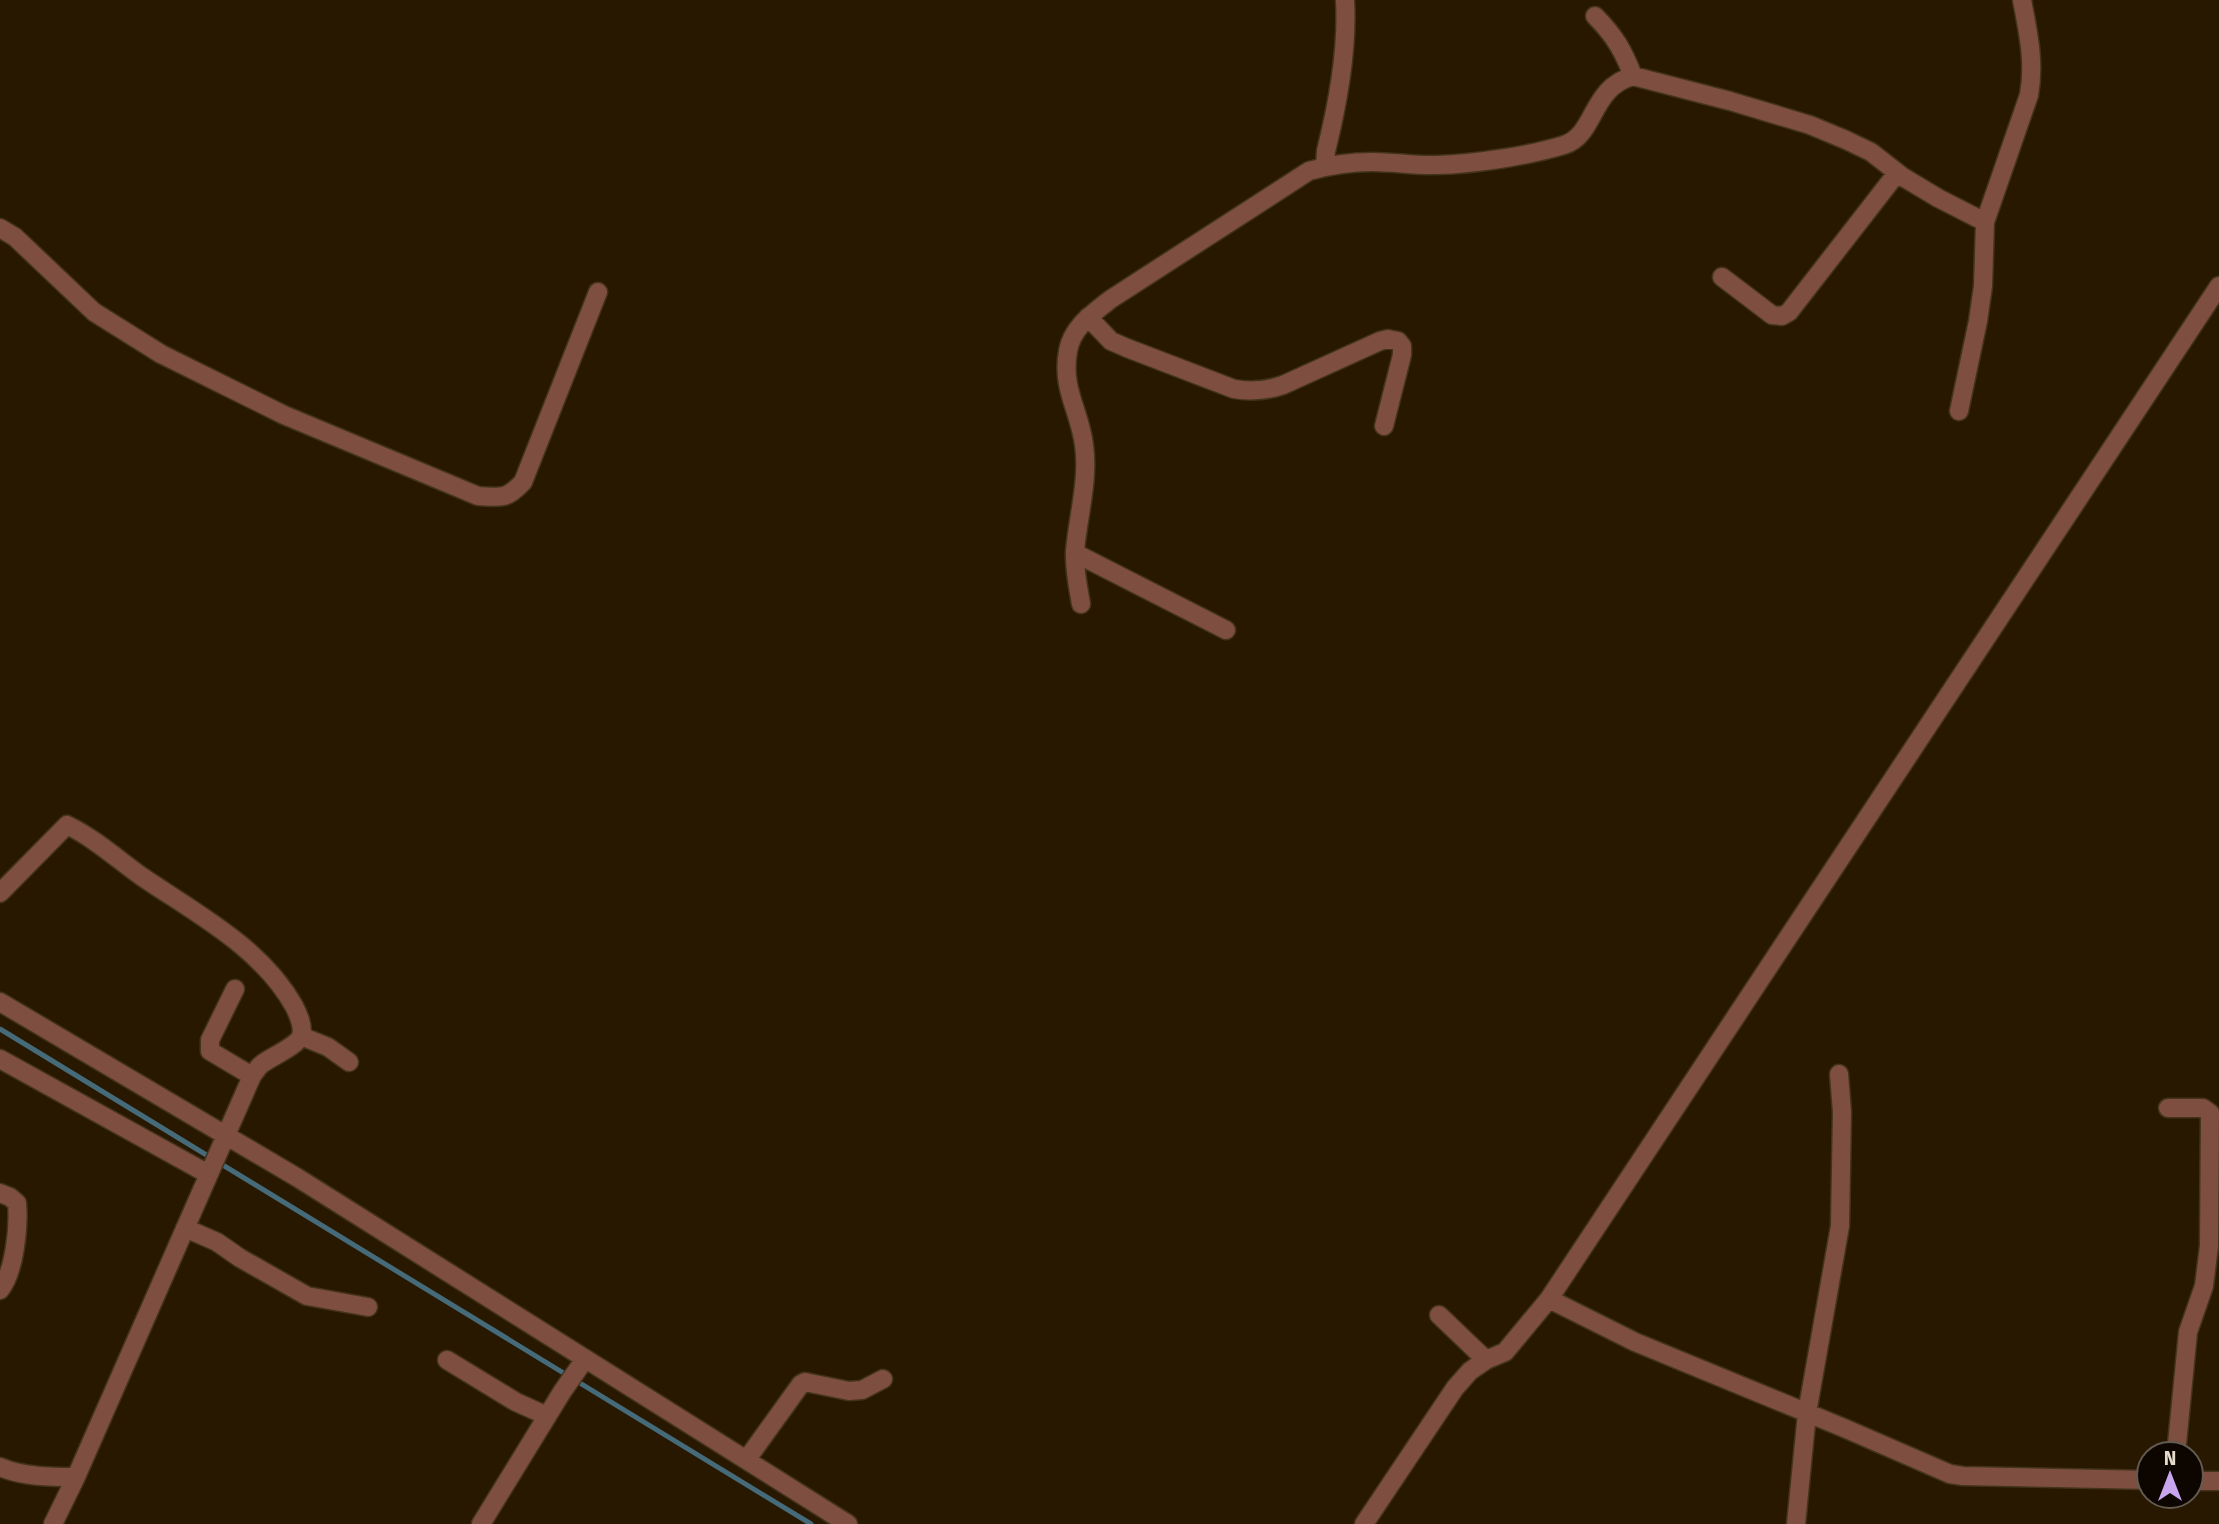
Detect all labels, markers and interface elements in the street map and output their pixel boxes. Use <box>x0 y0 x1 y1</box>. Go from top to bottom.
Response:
north arrow <box>2135 1440 2205 1510</box>
text: N <box>2164 1447 2176 1470</box>

